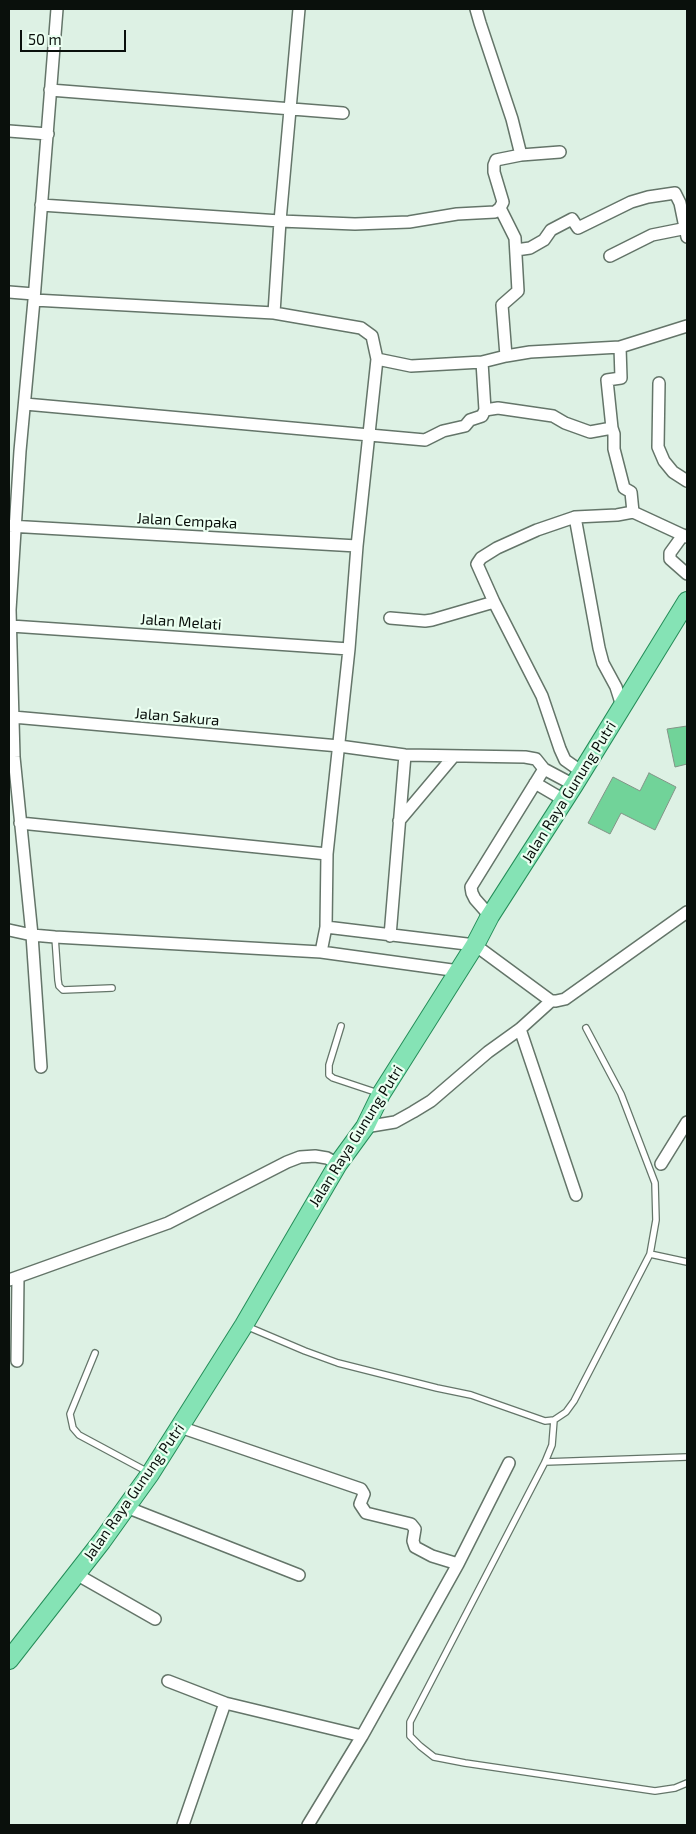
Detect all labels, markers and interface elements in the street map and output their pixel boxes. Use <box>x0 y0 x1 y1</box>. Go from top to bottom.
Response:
scale bar <box>22 20 129 52</box>
text: 50 m <box>28 30 62 48</box>
street label: Jalan Cempaka <box>136 509 238 533</box>
street label: Jalan Melati <box>140 610 222 634</box>
street label: Jalan Sakura <box>134 704 220 730</box>
street label: Jalan Raya Gunung Putri <box>518 718 620 866</box>
street label: Jalan Raya Gunung Putri <box>305 1062 407 1210</box>
street label: Jalan Raya Gunung Putri <box>80 1420 188 1564</box>

